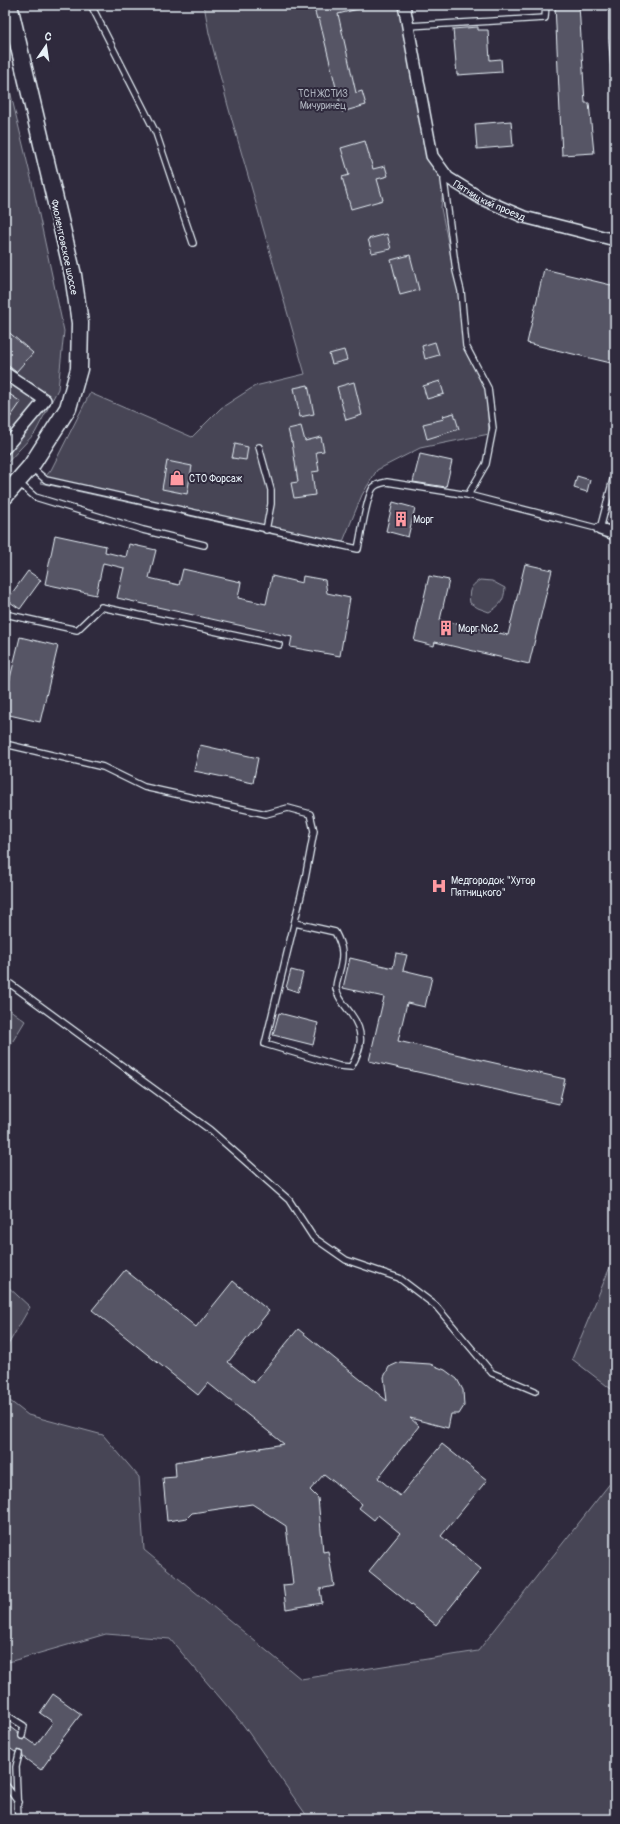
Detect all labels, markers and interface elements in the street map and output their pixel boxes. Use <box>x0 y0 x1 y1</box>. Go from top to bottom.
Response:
north arrow <box>26 26 66 66</box>
text: С <box>43 30 53 44</box>
park label: ТСН ЖСТИЗ Мичуринец <box>298 88 348 112</box>
street label: Пятницкий проезд <box>451 178 527 224</box>
street label: Фиолентовское шоссе <box>48 198 80 296</box>
shop icon: СТО Форсаж <box>168 469 186 487</box>
place label: СТО Форсаж <box>189 473 243 485</box>
building icon: Морг <box>392 510 410 528</box>
place label: Морг <box>413 514 434 526</box>
building icon: Морг №2 <box>437 619 455 637</box>
place label: Морг №2 <box>458 623 499 635</box>
place label: Медгородок "Хутор Пятницкого" <box>451 875 536 899</box>
hospital icon: Медгородок "Хутор Пятницкого" <box>430 877 448 895</box>

